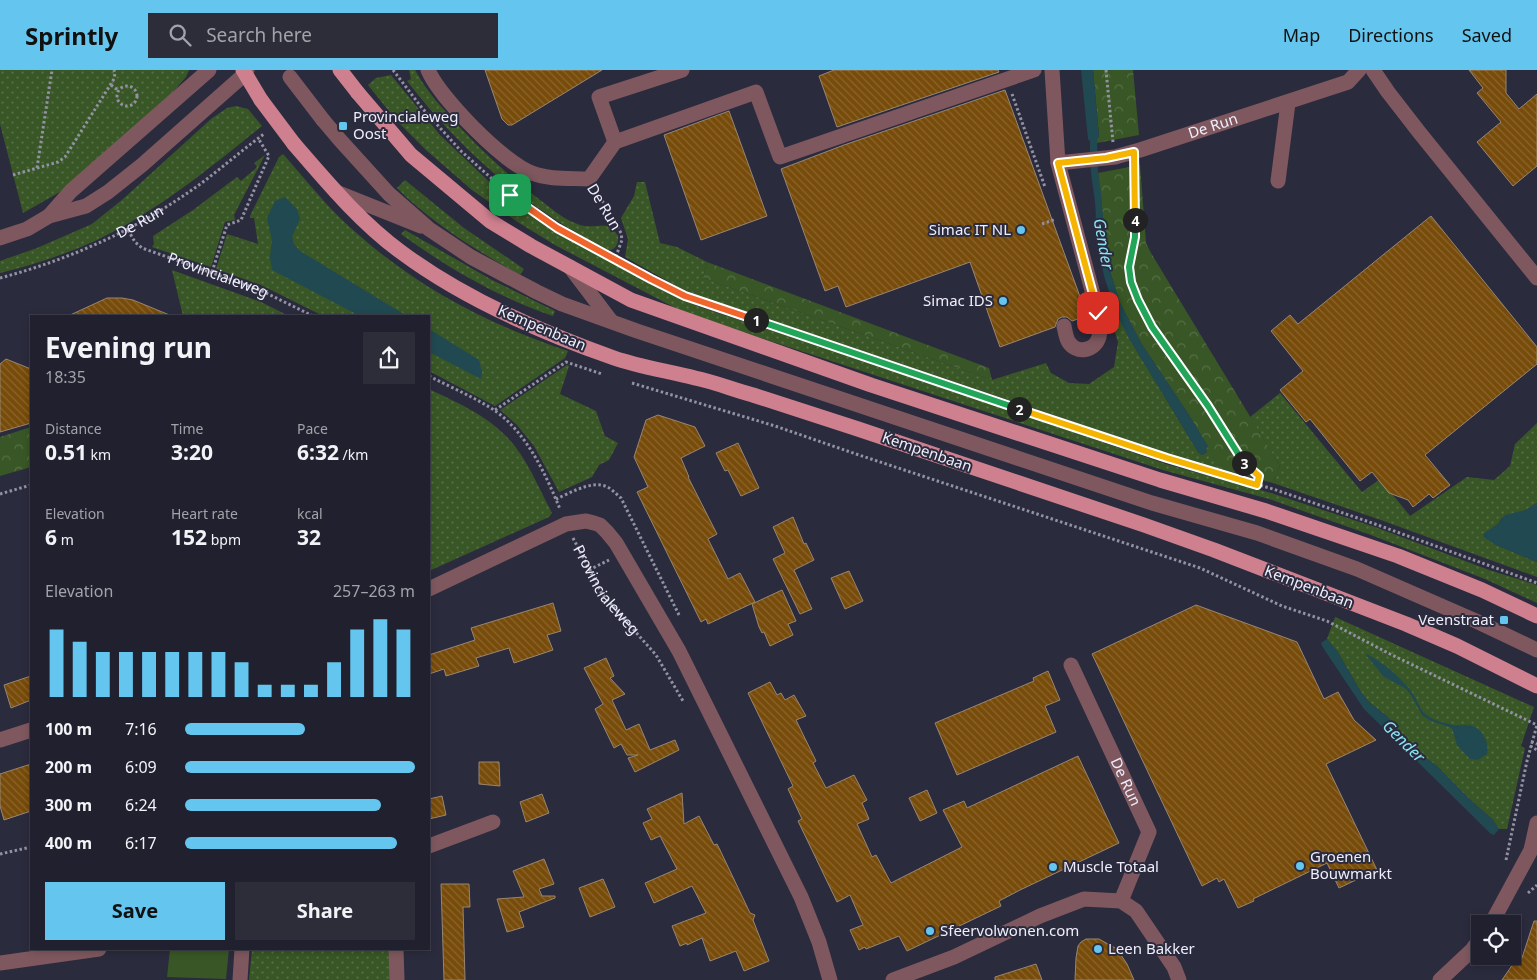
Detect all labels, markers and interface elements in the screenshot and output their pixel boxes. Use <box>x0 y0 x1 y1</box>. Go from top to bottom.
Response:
search box <box>148 13 498 58</box>
text: Sprintly <box>25 19 118 52</box>
icon: search <box>166 21 194 49</box>
text: Search here <box>206 22 312 48</box>
text: Map <box>1283 23 1320 47</box>
text: Directions <box>1348 23 1434 47</box>
text: Saved <box>1462 23 1512 47</box>
place label: Provincialeweg Oost <box>353 106 459 143</box>
street label: De Run <box>1185 108 1240 143</box>
marker: Provincialeweg Oost <box>337 120 349 132</box>
pin <box>489 174 531 216</box>
street label: De Run <box>583 179 627 234</box>
icon: arrive <box>496 181 524 209</box>
street label: De Run <box>112 200 167 242</box>
pin: 4 <box>1122 208 1148 232</box>
text: 4 <box>1131 211 1140 230</box>
water label: Gender <box>1089 217 1119 272</box>
place label: Simac IT NL <box>929 219 1011 239</box>
marker: Simac IT NL <box>1015 224 1027 236</box>
street label: Provincialeweg <box>165 247 272 302</box>
place label: Simac IDS <box>923 290 993 310</box>
pin <box>1077 292 1119 334</box>
marker: Simac IDS <box>997 295 1009 307</box>
street label: Kempenbaan <box>495 299 590 355</box>
icon: check <box>1084 299 1112 327</box>
pin: 1 <box>744 308 768 332</box>
text: 1 <box>752 311 761 330</box>
text: Evening run <box>45 328 212 366</box>
button: share <box>363 332 415 384</box>
text: 18:35 <box>45 366 86 388</box>
pin: 2 <box>1006 396 1032 422</box>
text: 2 <box>1015 400 1024 419</box>
text: Distance <box>45 419 102 438</box>
text: Time <box>171 419 203 438</box>
text: Pace <box>297 419 328 438</box>
street label: Kempenbaan <box>880 426 975 476</box>
text: 0.51 <box>45 438 87 466</box>
text: 3:20 <box>171 438 213 466</box>
text: 6:32 <box>297 438 339 466</box>
text: km <box>87 445 111 464</box>
text: /km <box>339 445 368 464</box>
pin: 3 <box>1232 450 1256 476</box>
text: 3 <box>1240 454 1249 473</box>
text: Elevation <box>45 504 105 523</box>
text: Heart rate <box>171 504 238 523</box>
text: kcal <box>297 504 323 523</box>
text: 6 <box>45 523 57 551</box>
text: 152 <box>171 523 207 551</box>
text: 32 <box>297 523 321 551</box>
text: m <box>57 530 74 549</box>
text: bpm <box>207 530 241 549</box>
street label: Provincialeweg <box>569 541 645 639</box>
street label: Kempenbaan <box>1262 560 1357 612</box>
text: Elevation <box>45 580 113 602</box>
text: 257–263 m <box>333 580 415 602</box>
place label: Veenstraat <box>1418 609 1495 629</box>
marker: Veenstraat <box>1498 614 1510 626</box>
water label: Gender <box>1378 715 1431 768</box>
text: 100 m <box>45 718 92 740</box>
text: 7:16 <box>125 718 157 740</box>
street label: De Run <box>1107 754 1146 809</box>
text: 200 m <box>45 756 92 778</box>
text: 6:09 <box>125 756 157 778</box>
text: 300 m <box>45 794 92 816</box>
text: 6:24 <box>125 794 157 816</box>
text: 400 m <box>45 832 92 854</box>
text: 6:17 <box>125 832 157 854</box>
place label: Groenen Bouwmarkt <box>1310 846 1393 883</box>
place label: Muscle Totaal <box>1063 856 1159 876</box>
marker: Groenen Bouwmarkt <box>1294 860 1306 872</box>
marker: Muscle Totaal <box>1047 861 1059 873</box>
button: Save <box>45 882 225 940</box>
button: Share <box>235 882 415 940</box>
map controls <box>1471 915 1521 965</box>
button: locate <box>1471 915 1521 965</box>
place label: Sfeervolwonen.com <box>940 920 1079 940</box>
marker: Sfeervolwonen.com <box>924 925 936 937</box>
place label: Leen Bakker <box>1108 938 1195 958</box>
marker: Leen Bakker <box>1092 943 1104 955</box>

